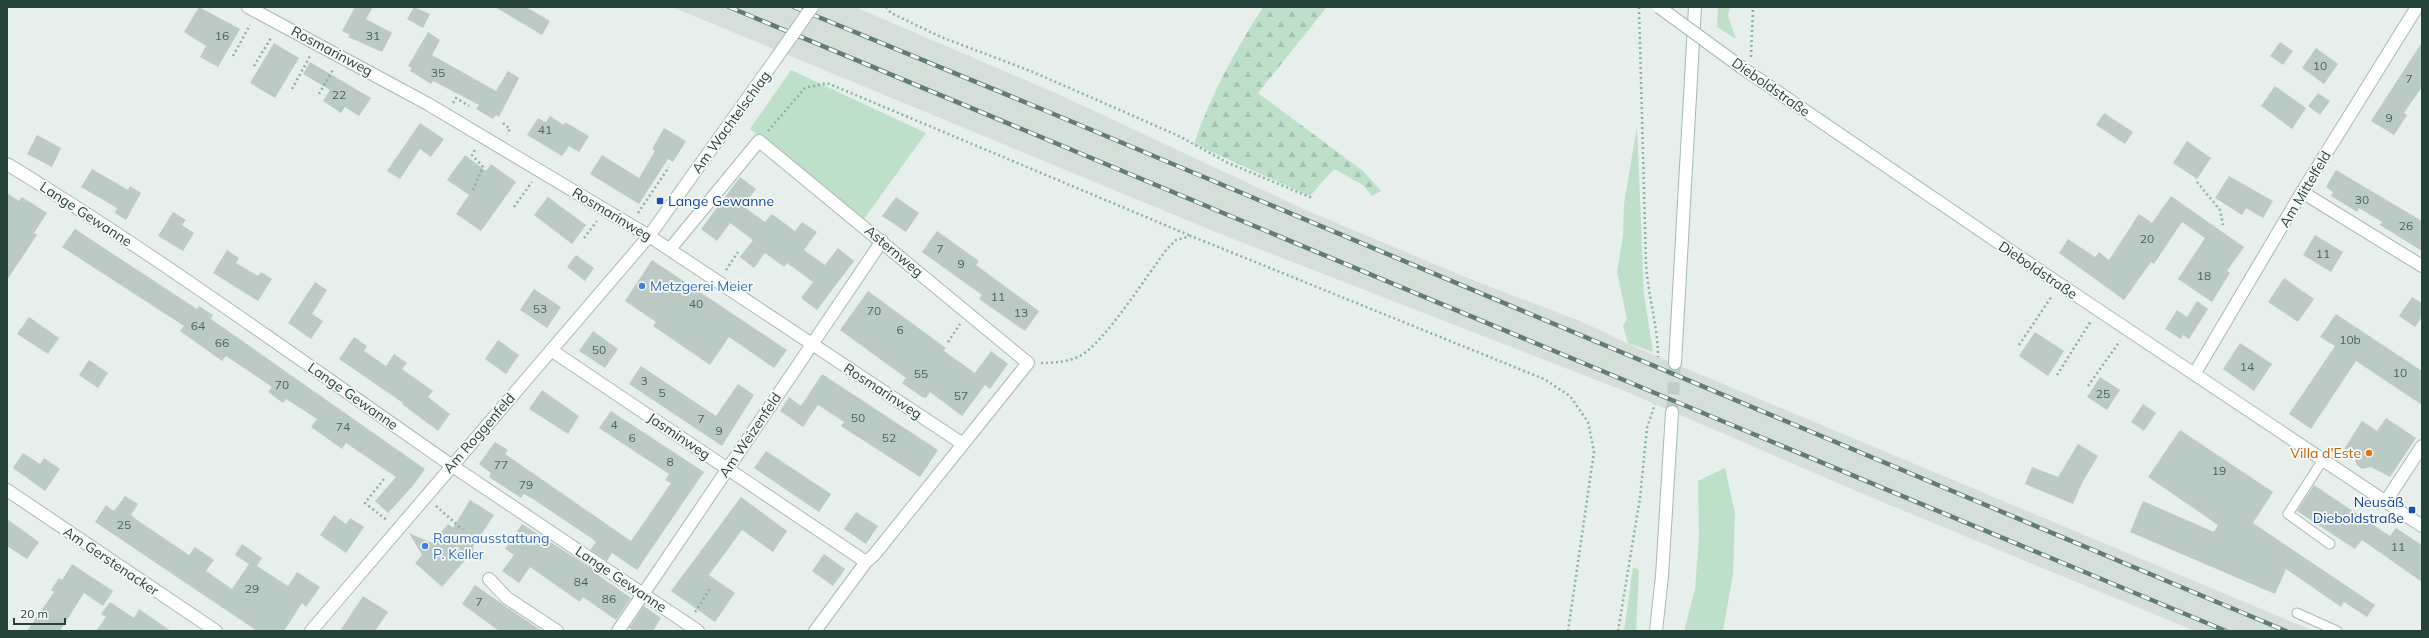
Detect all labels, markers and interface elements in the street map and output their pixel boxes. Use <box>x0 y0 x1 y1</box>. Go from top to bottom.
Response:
street label: Rosmarinweg <box>288 22 376 80</box>
house number: 16 <box>215 28 229 43</box>
house number: 31 <box>366 28 380 43</box>
street label: Dieboldstraße <box>1728 53 1814 121</box>
house number: 10 <box>2313 58 2327 73</box>
house number: 35 <box>431 65 445 80</box>
street label: Am Wachtelschlag <box>688 67 774 177</box>
house number: 7 <box>2405 71 2413 86</box>
house number: 22 <box>332 87 346 102</box>
house number: 9 <box>2385 110 2393 125</box>
house number: 41 <box>538 122 552 137</box>
street label: Am Mittelfeld <box>2275 148 2335 230</box>
street label: Lange Gewanne <box>37 178 135 250</box>
street label: Rosmarinweg <box>569 183 655 245</box>
place label: Lange Gewanne <box>668 192 774 210</box>
house number: 30 <box>2355 192 2369 207</box>
marker: Lange Gewanne <box>655 196 665 206</box>
house number: 26 <box>2399 218 2413 233</box>
street label: Asternweg <box>861 221 927 281</box>
house number: 20 <box>2140 231 2154 246</box>
street label: Dieboldstraße <box>1995 237 2081 303</box>
house number: 7 <box>936 241 944 256</box>
house number: 11 <box>2316 246 2330 261</box>
house number: 9 <box>957 256 965 271</box>
house number: 18 <box>2197 268 2211 283</box>
place label: Metzgerei Meier <box>650 277 754 295</box>
marker: Metzgerei Meier <box>637 281 647 291</box>
house number: 11 <box>991 289 1005 304</box>
house number: 40 <box>689 296 703 311</box>
house number: 53 <box>533 301 547 316</box>
house number: 70 <box>867 303 881 318</box>
house number: 13 <box>1014 305 1028 320</box>
house number: 64 <box>191 318 205 333</box>
house number: 6 <box>896 322 904 337</box>
house number: 10b <box>2339 332 2361 347</box>
house number: 66 <box>215 335 229 350</box>
house number: 50 <box>592 342 606 357</box>
street label: Lange Gewanne <box>304 358 402 434</box>
street label: Rosmarinweg <box>840 359 926 423</box>
house number: 14 <box>2240 359 2254 374</box>
house number: 10 <box>2393 365 2407 380</box>
house number: 55 <box>914 366 928 381</box>
house number: 3 <box>640 373 648 388</box>
house number: 70 <box>275 377 289 392</box>
house number: 5 <box>658 385 666 400</box>
house number: 25 <box>2096 386 2110 401</box>
house number: 57 <box>954 388 968 403</box>
street label: Am Roggenfeld <box>439 389 519 477</box>
street label: Am Weizenfeld <box>715 389 785 481</box>
street label: Jasminweg <box>644 408 714 464</box>
house number: 50 <box>851 410 865 425</box>
house number: 7 <box>697 411 705 426</box>
house number: 4 <box>610 417 618 432</box>
house number: 74 <box>336 419 350 434</box>
house number: 9 <box>715 423 723 438</box>
house number: 6 <box>628 430 636 445</box>
house number: 52 <box>882 430 896 445</box>
place label: Villa d'Este <box>2290 444 2361 462</box>
marker: Villa d'Este <box>2364 448 2374 458</box>
house number: 8 <box>666 454 674 469</box>
house number: 77 <box>494 457 508 472</box>
house number: 19 <box>2212 463 2226 478</box>
house number: 79 <box>519 477 533 492</box>
place label: Neusäß Dieboldstraße <box>2313 493 2404 527</box>
marker: Neusäß Dieboldstraße <box>2407 505 2417 515</box>
house number: 25 <box>117 517 131 532</box>
street label: Am Gerstenacker <box>60 522 163 600</box>
place label: Raumausstattung P. Keller <box>433 529 549 563</box>
house number: 11 <box>2391 539 2405 554</box>
marker: Raumausstattung P. Keller <box>420 541 430 551</box>
street label: Lange Gewanne <box>572 542 670 616</box>
house number: 84 <box>574 574 588 589</box>
house number: 29 <box>245 581 259 596</box>
house number: 86 <box>602 591 616 606</box>
house number: 7 <box>475 594 483 609</box>
scale bar <box>14 600 65 626</box>
text: 20 m <box>20 606 48 621</box>

